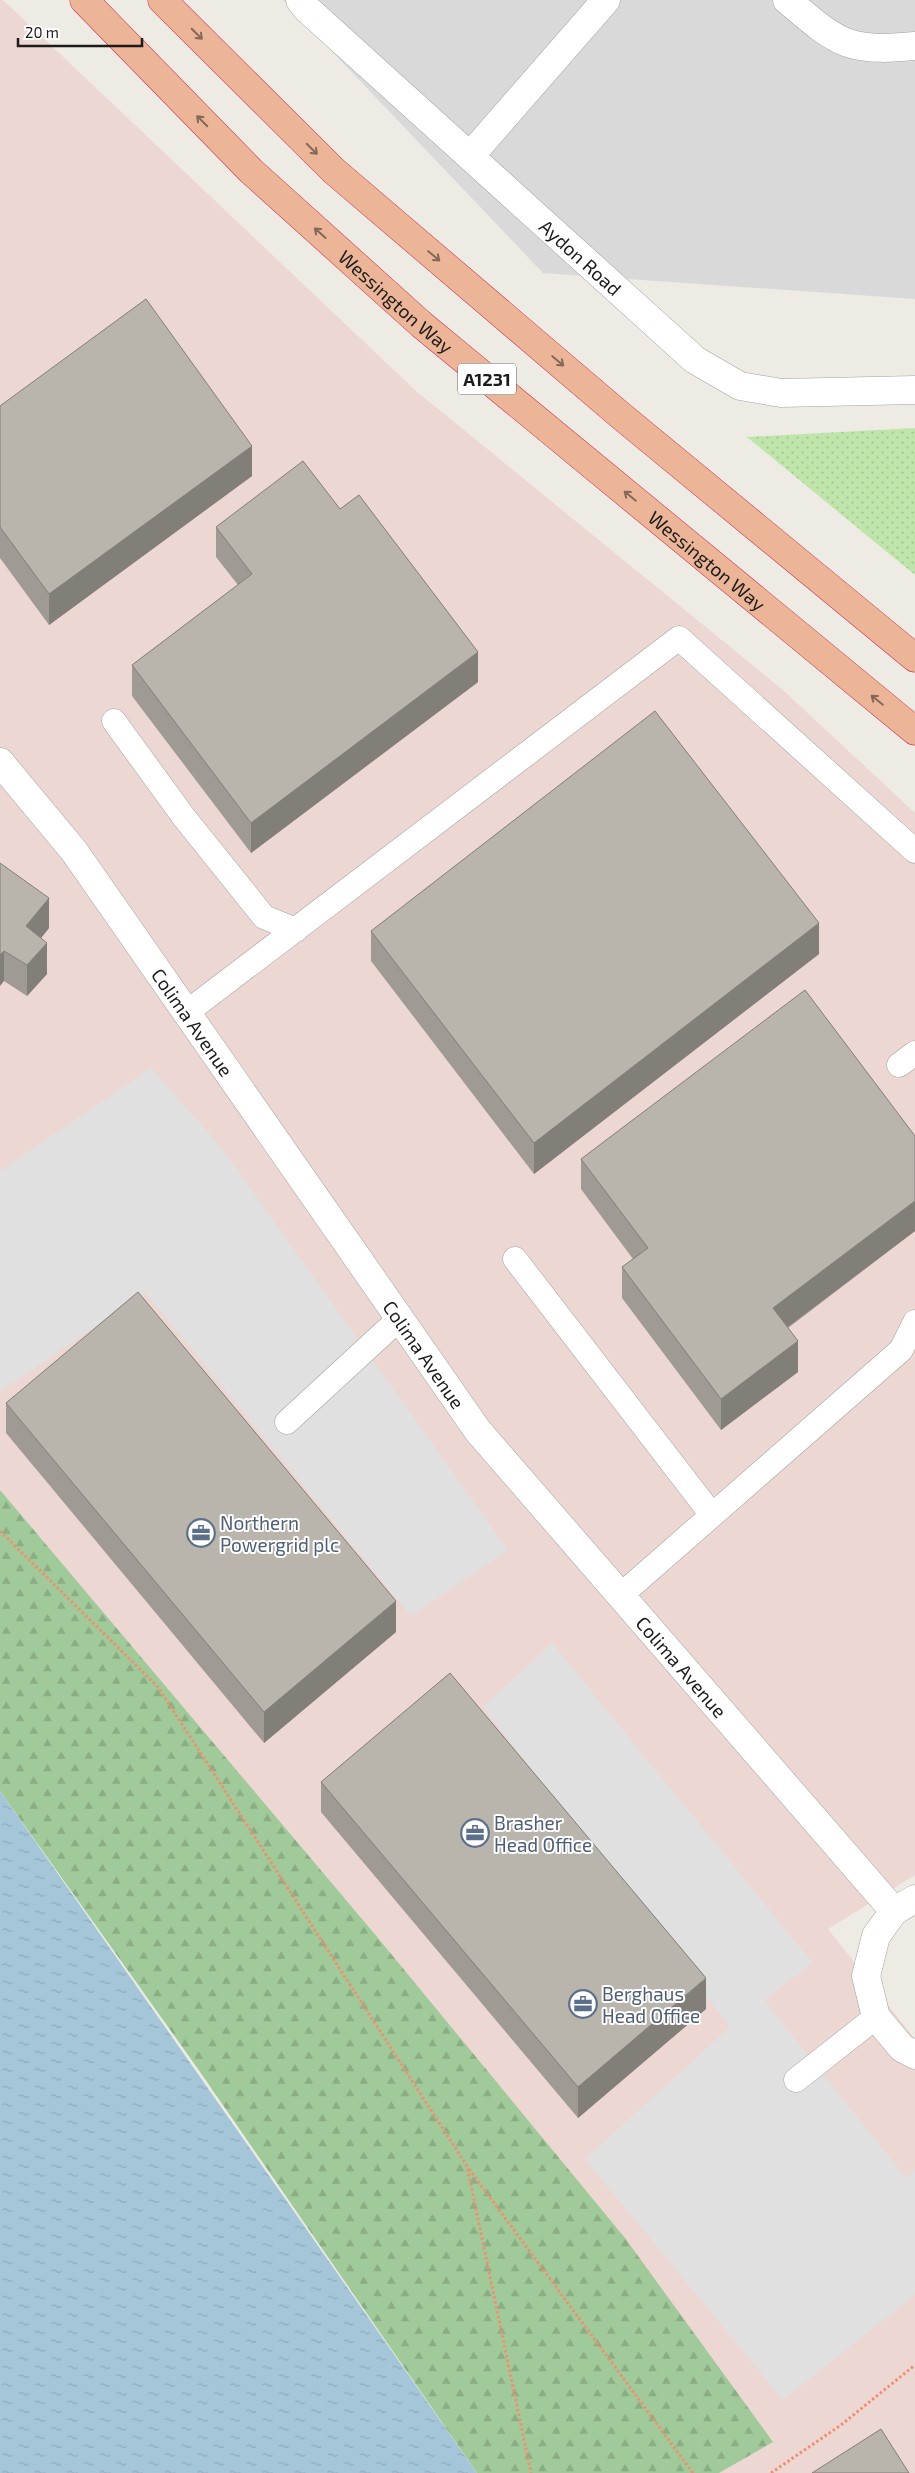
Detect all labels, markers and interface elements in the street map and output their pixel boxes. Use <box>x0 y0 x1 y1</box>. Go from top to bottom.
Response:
scale bar <box>18 15 141 47</box>
text: 20 m <box>25 23 59 41</box>
one-way arrow <box>190 28 202 40</box>
one-way arrow <box>196 114 208 127</box>
one-way arrow <box>306 143 318 155</box>
street label: Aydon Road <box>535 214 627 300</box>
one-way arrow <box>313 227 326 238</box>
street label: Wessington Way <box>334 244 458 358</box>
one-way arrow <box>427 250 440 261</box>
one-way arrow <box>551 356 564 367</box>
road number: A1231 <box>458 364 516 394</box>
one-way arrow <box>624 491 637 502</box>
street label: Wessington Way <box>644 505 771 615</box>
one-way arrow <box>871 694 884 705</box>
street label: Colima Avenue <box>147 963 239 1080</box>
street label: Colima Avenue <box>379 1296 470 1413</box>
place label: Northern Powergrid plc <box>220 1511 339 1556</box>
office icon: Northern Powergrid plc <box>186 1518 216 1548</box>
street label: Colima Avenue <box>632 1611 732 1722</box>
place label: Brasher Head Office <box>494 1811 592 1856</box>
office icon: Brasher Head Office <box>460 1818 490 1848</box>
place label: Berghaus Head Office <box>602 1982 700 2027</box>
office icon: Berghaus Head Office <box>568 1989 598 2019</box>

